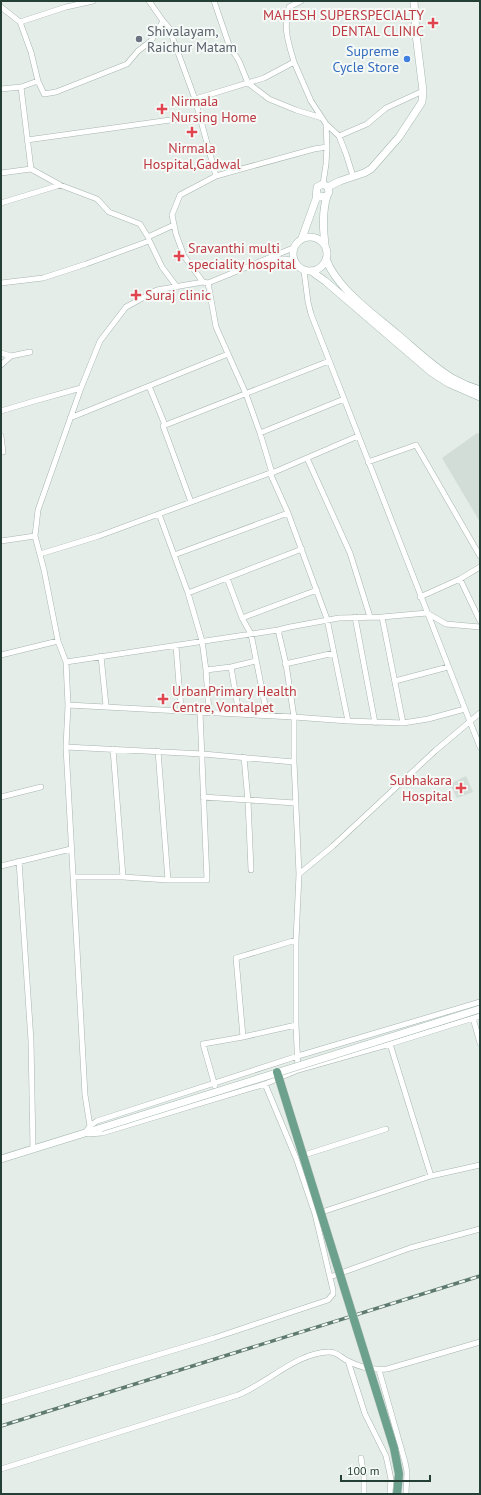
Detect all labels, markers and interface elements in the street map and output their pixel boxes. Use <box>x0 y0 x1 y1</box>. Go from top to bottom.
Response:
place label: MAHESH SUPERSPECIALTY DENTAL CLINIC <box>263 6 424 40</box>
marker: MAHESH SUPERSPECIALTY DENTAL CLINIC <box>427 17 439 29</box>
place label: Shivalayam, Raichur Matam <box>147 22 237 56</box>
marker: Shivalayam, Raichur Matam <box>134 34 144 44</box>
place label: Supreme Cycle Store <box>333 42 399 76</box>
marker: Supreme Cycle Store <box>402 54 412 64</box>
place label: Nirmala Nursing Home <box>171 92 257 126</box>
marker: Nirmala Nursing Home <box>156 103 168 115</box>
marker: Nirmala Hospital,Gadwal <box>186 126 198 138</box>
place label: Nirmala Hospital,Gadwal <box>143 139 241 173</box>
place label: Sravanthi multi speciality hospital <box>188 239 296 273</box>
marker: Sravanthi multi speciality hospital <box>173 250 185 262</box>
place label: Suraj clinic <box>145 286 211 304</box>
marker: Suraj clinic <box>130 289 142 301</box>
place label: UrbanPrimary Health Centre, Vontalpet <box>172 682 297 716</box>
marker: UrbanPrimary Health Centre, Vontalpet <box>157 693 169 705</box>
place label: Subhakara Hospital <box>390 771 452 805</box>
marker: Subhakara Hospital <box>455 782 467 794</box>
scale bar <box>341 1457 430 1483</box>
text: 100 m <box>347 1463 380 1478</box>

